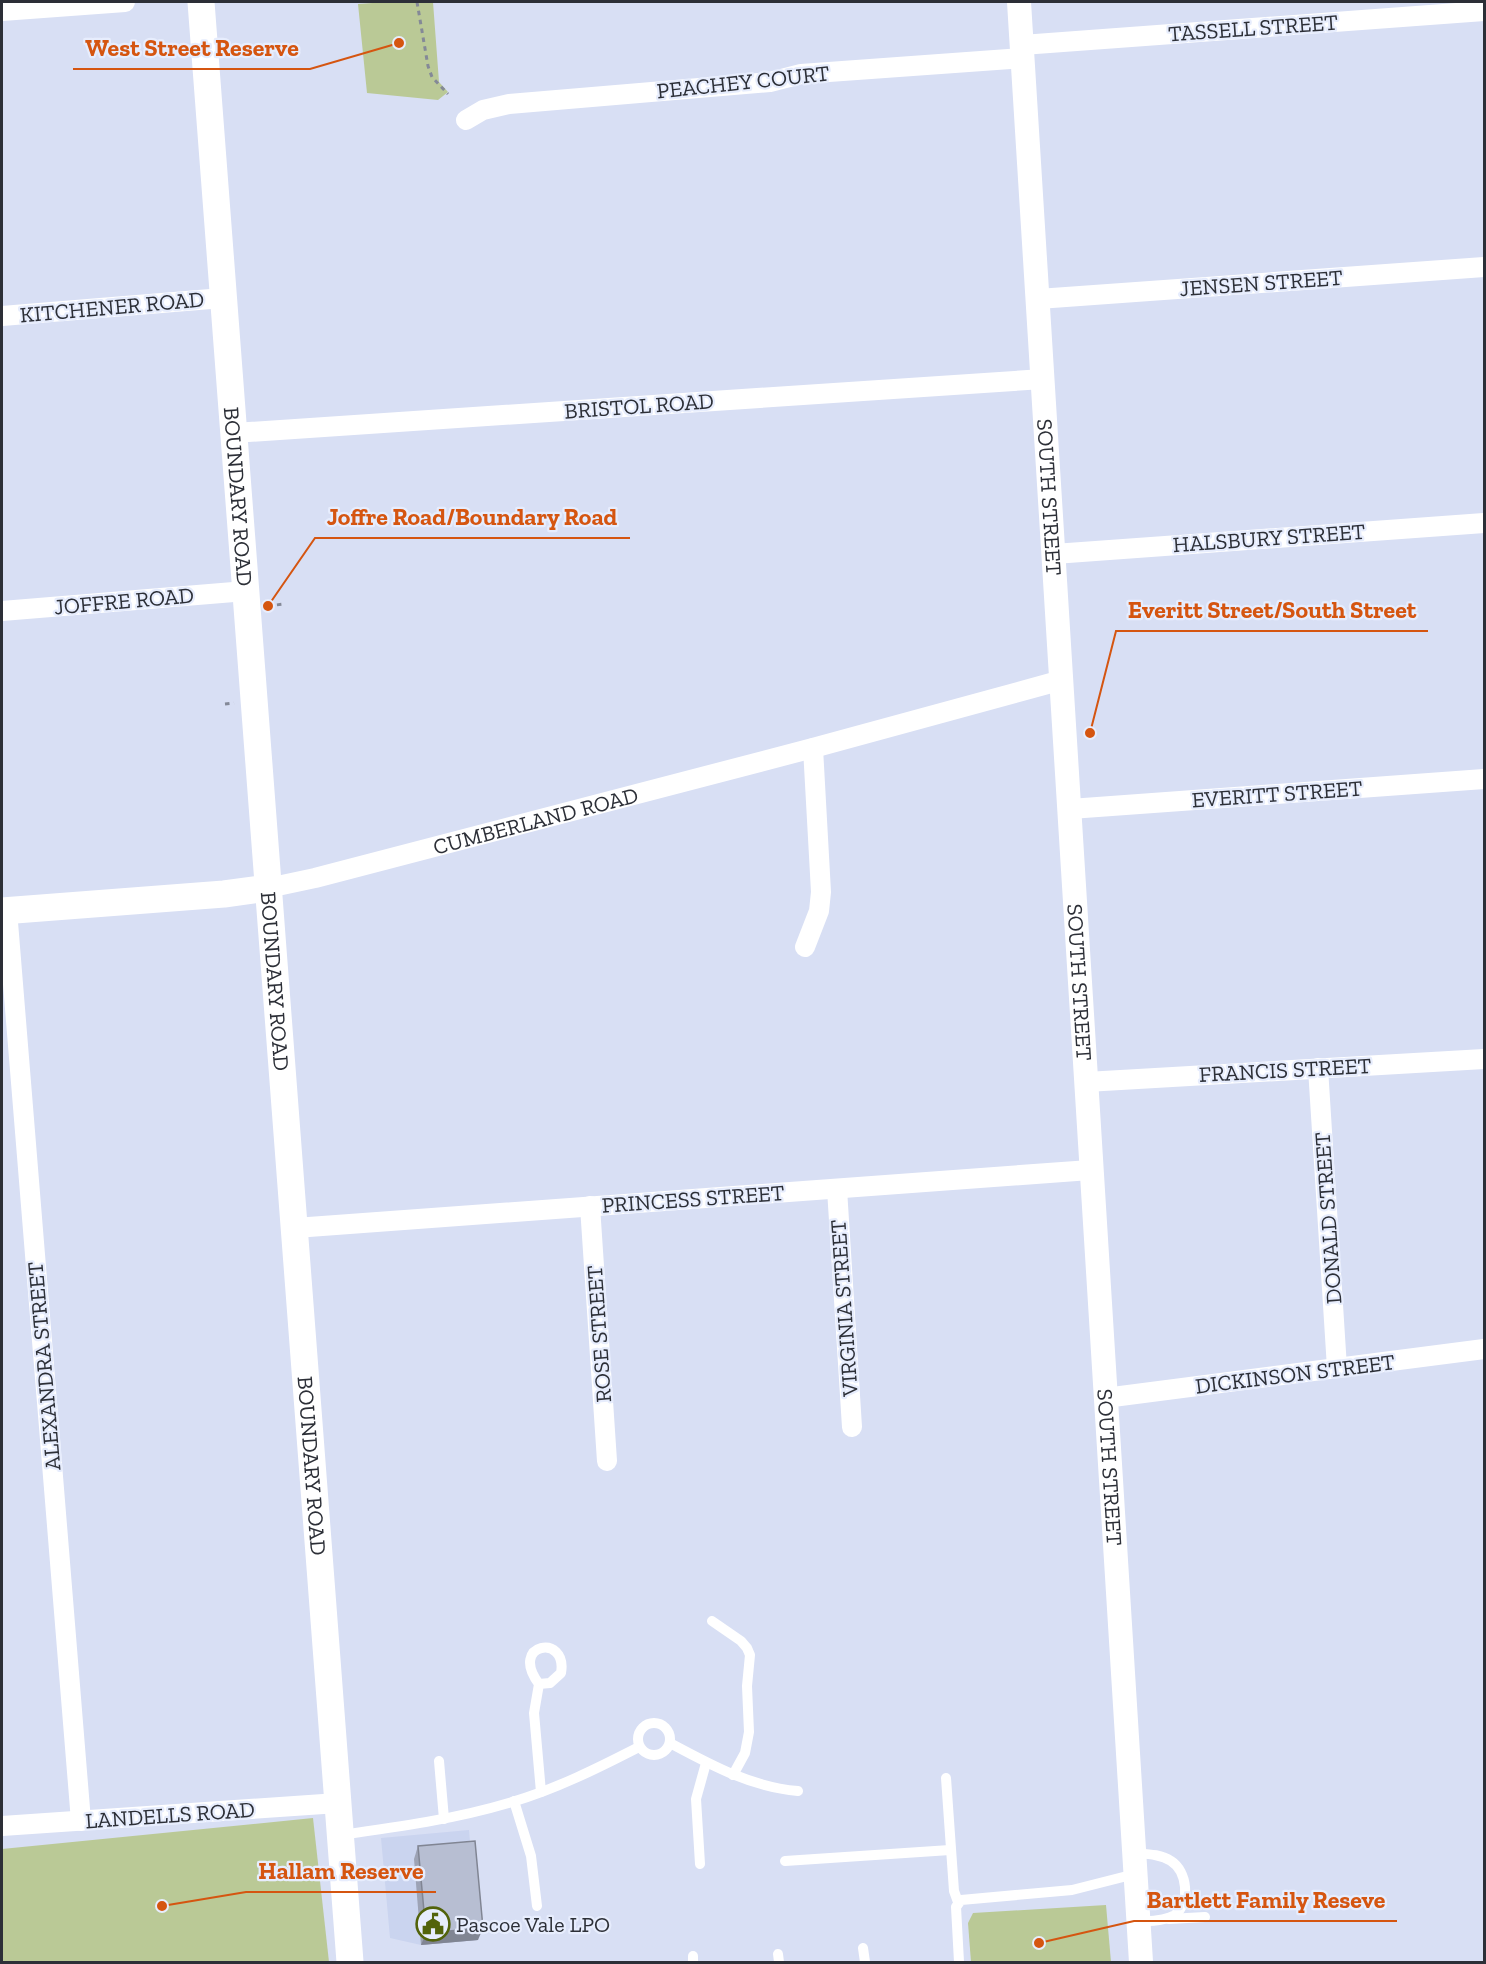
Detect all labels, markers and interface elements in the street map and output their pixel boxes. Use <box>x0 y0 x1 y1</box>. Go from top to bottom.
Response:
street label: TASSELL STREET <box>1167 9 1339 47</box>
callout: West Street Reserve <box>73 27 310 69</box>
text: West Street Reserve <box>85 33 299 62</box>
street label: PEACHEY COURT <box>655 59 831 104</box>
street label: JENSEN STREET <box>1178 264 1344 302</box>
street label: KITCHENER ROAD <box>19 285 205 329</box>
street label: BRISTOL ROAD <box>563 387 715 425</box>
street label: BOUNDARY ROAD <box>218 406 259 587</box>
street label: SOUTH STREET <box>1031 418 1068 577</box>
callout: Joffre Road/Boundary Road <box>315 496 630 538</box>
text: Joffre Road/Boundary Road <box>327 502 618 531</box>
street label: HALSBURY STREET <box>1172 518 1367 558</box>
street label: JOFFRE ROAD <box>53 581 195 621</box>
callout: Everitt Street/South Street <box>1116 589 1428 631</box>
text: Everitt Street/South Street <box>1128 595 1417 624</box>
street label: EVERITT STREET <box>1191 775 1364 813</box>
street label: CUMBERLAND ROAD <box>430 781 641 860</box>
street label: BOUNDARY ROAD <box>255 891 296 1072</box>
street label: SOUTH STREET <box>1062 903 1098 1062</box>
street label: FRANCIS STREET <box>1198 1052 1372 1088</box>
street label: DONALD STREET <box>1308 1131 1347 1305</box>
street label: PRINCESS STREET <box>601 1179 786 1219</box>
street label: VIRGINIA STREET <box>824 1218 864 1398</box>
street label: ALEXANDRA STREET <box>21 1260 67 1471</box>
street label: ROSE STREET <box>581 1264 617 1404</box>
street label: DICKINSON STREET <box>1194 1348 1397 1400</box>
street label: BOUNDARY ROAD <box>292 1375 333 1556</box>
street label: SOUTH STREET <box>1092 1388 1129 1547</box>
street label: LANDELLS ROAD <box>84 1796 256 1834</box>
callout: Hallam Reserve <box>246 1850 436 1892</box>
text: Hallam Reserve <box>258 1856 424 1885</box>
callout: Bartlett Family Reseve <box>1134 1879 1397 1921</box>
text: Bartlett Family Reseve <box>1147 1885 1386 1914</box>
public building icon: Pascoe Vale LPO <box>415 1906 451 1942</box>
place label: Pascoe Vale LPO <box>456 1911 610 1938</box>

